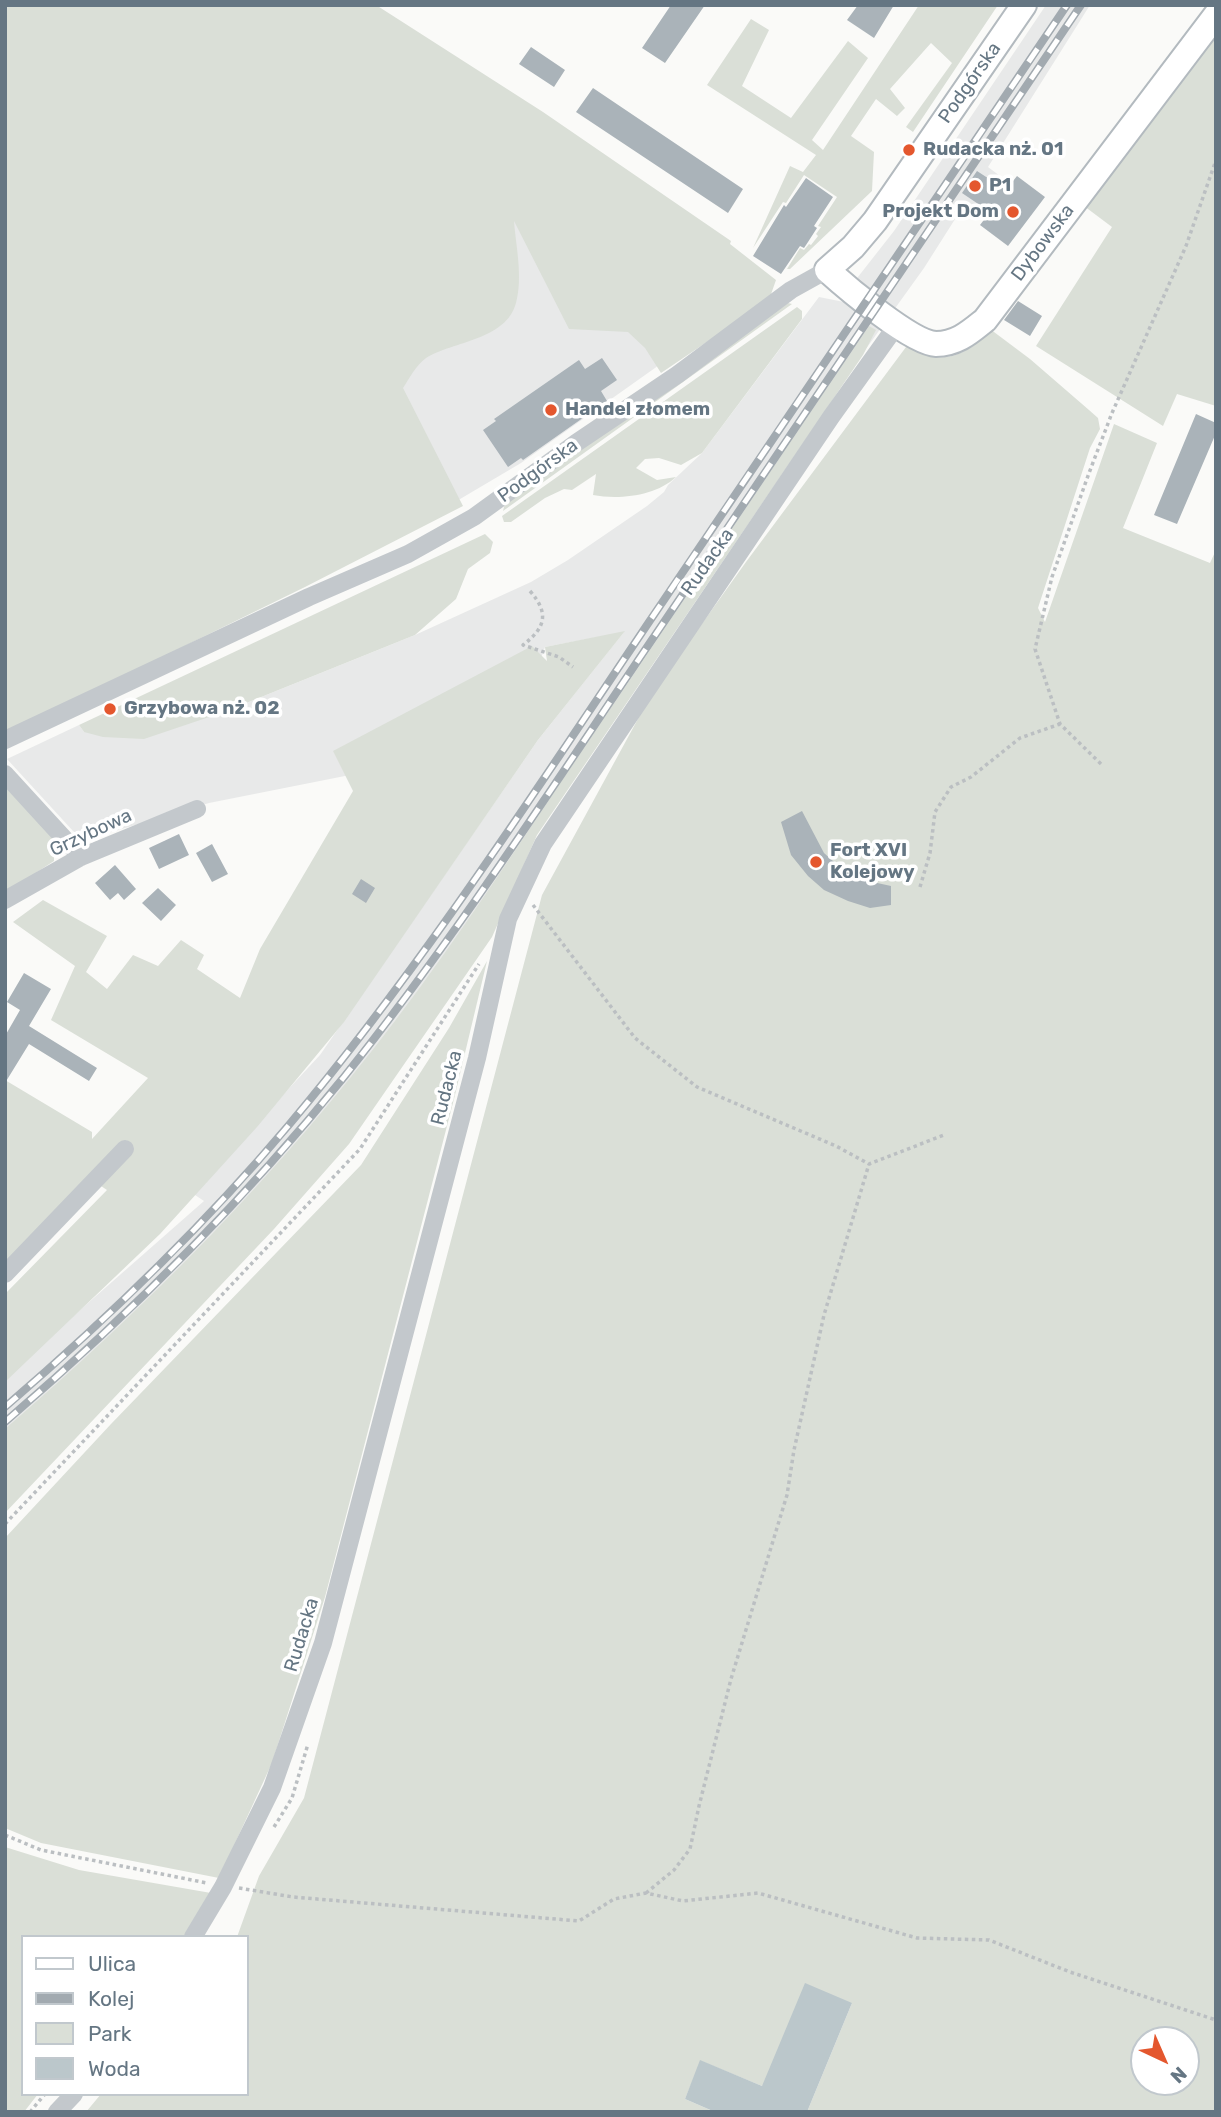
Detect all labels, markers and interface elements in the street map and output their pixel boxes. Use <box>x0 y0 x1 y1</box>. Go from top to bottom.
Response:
street label: Podgórska <box>934 38 1006 128</box>
place label: Rudacka nż. 01 <box>923 139 1063 161</box>
marker: Rudacka nż. 01 <box>901 142 917 158</box>
place label: P1 <box>989 175 1011 197</box>
marker: P1 <box>967 178 983 194</box>
street label: Dybowska <box>1007 200 1079 286</box>
place label: Projekt Dom <box>882 201 999 223</box>
marker: Projekt Dom <box>1005 204 1021 220</box>
place label: Handel złomem <box>565 399 710 421</box>
marker: Handel złomem <box>543 402 559 418</box>
street label: Podgórska <box>493 434 583 508</box>
street label: Rudacka <box>677 524 739 600</box>
place label: Grzybowa nż. 02 <box>124 698 280 720</box>
marker: Grzybowa nż. 02 <box>102 701 118 717</box>
street label: Grzybowa <box>46 804 136 862</box>
place label: Fort XVI Kolejowy <box>830 840 915 884</box>
marker: Fort XVI Kolejowy <box>808 854 824 870</box>
street label: Rudacka <box>427 1048 467 1128</box>
street label: Rudacka <box>280 1595 324 1675</box>
legend <box>21 1935 248 2096</box>
text: Ulica <box>88 1951 136 1976</box>
text: Kolej <box>88 1986 134 2011</box>
text: Park <box>88 2021 132 2046</box>
north arrow <box>1130 2026 1200 2096</box>
text: Woda <box>88 2056 141 2081</box>
text: N <box>1166 2062 1191 2088</box>

